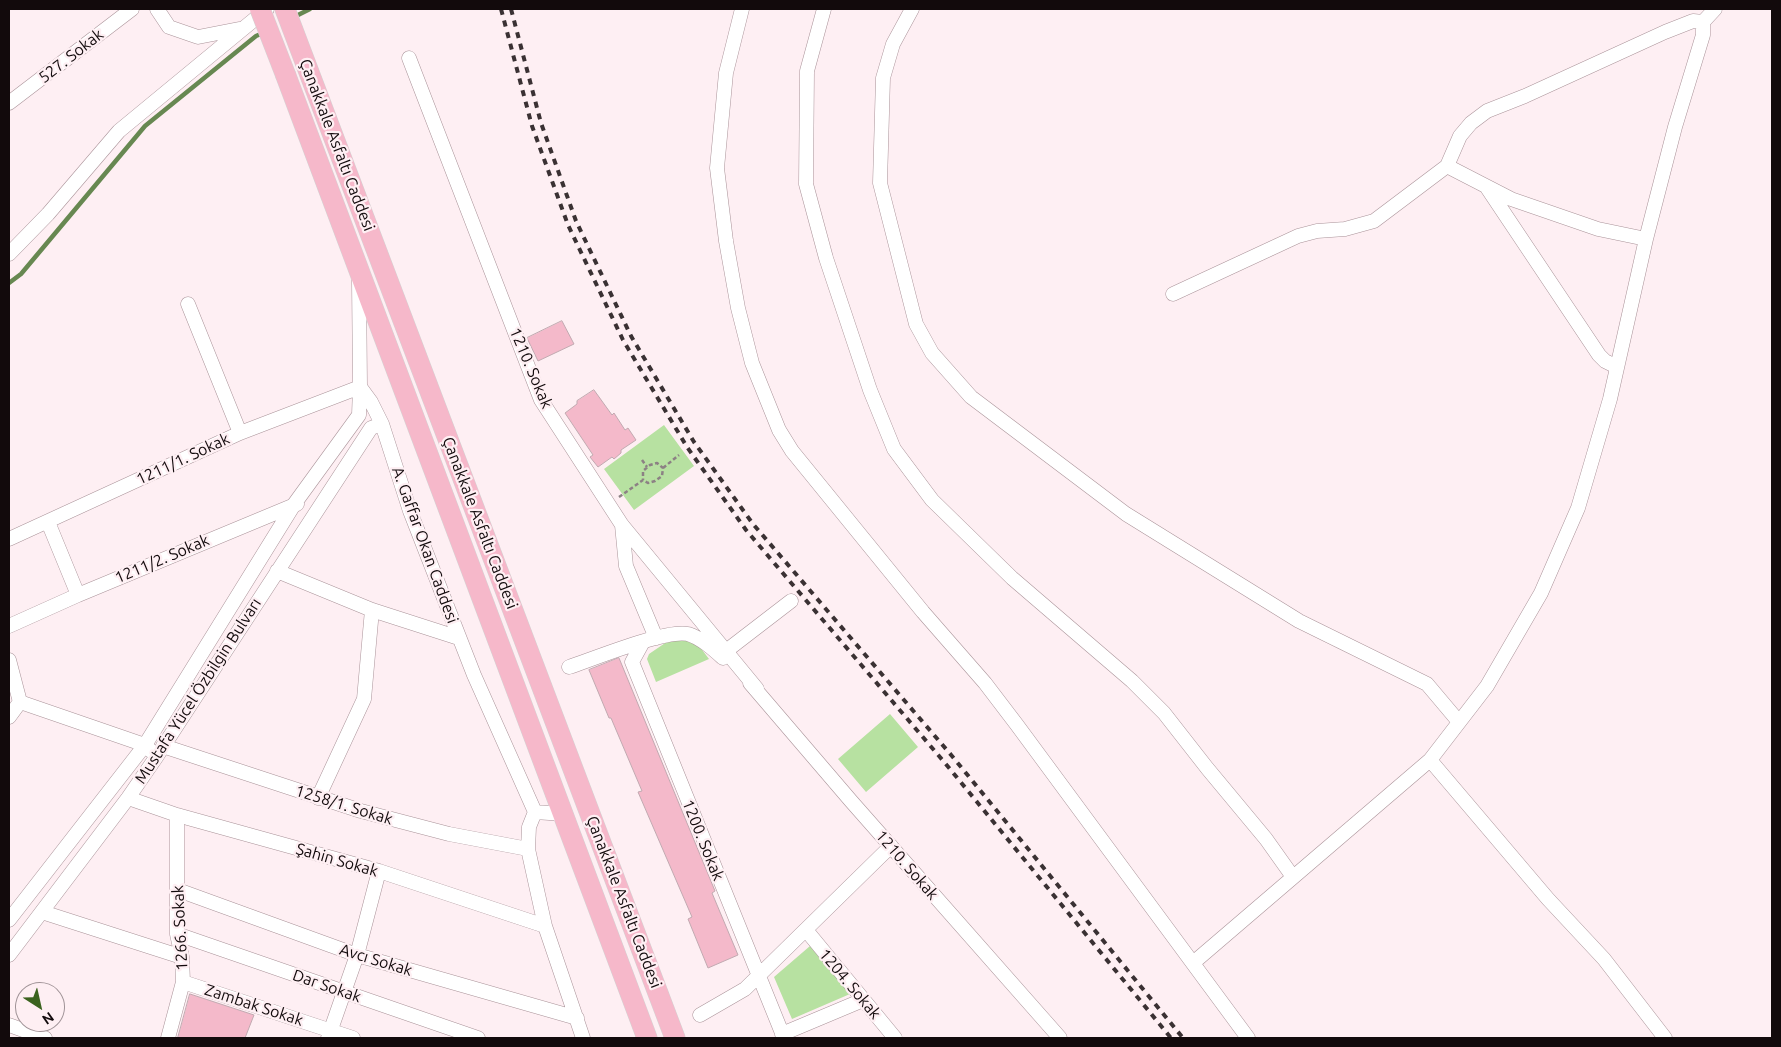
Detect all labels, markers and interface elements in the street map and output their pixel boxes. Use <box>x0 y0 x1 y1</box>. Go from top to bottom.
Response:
street label: 527. Sokak <box>35 25 107 87</box>
street label: Çanakkale Asfaltı Caddesi <box>295 56 379 234</box>
street label: 1210. Sokak <box>505 325 557 411</box>
street label: 1211/1. Sokak <box>133 429 233 489</box>
street label: Çanakkale Asfaltı Caddesi <box>438 434 522 612</box>
street label: A. Gaffar Okan Caddesi <box>388 464 462 626</box>
street label: 1211/2. Sokak <box>112 530 212 588</box>
street label: Mustafa Yücel Özbilgin Bulvarı <box>131 595 265 787</box>
street label: 1258/1. Sokak <box>293 781 395 829</box>
street label: 1200. Sokak <box>678 797 728 883</box>
street label: Çanakkale Asfaltı Caddesi <box>582 813 666 991</box>
street label: 1210. Sokak <box>872 826 942 904</box>
street label: Şahin Sokak <box>294 839 380 881</box>
street label: 1266. Sokak <box>168 885 192 971</box>
street label: Avcı Sokak <box>337 940 415 980</box>
street label: 1204. Sokak <box>815 945 885 1023</box>
street label: Dar Sokak <box>290 965 364 1007</box>
street label: Zambak Sokak <box>202 980 306 1030</box>
north arrow <box>15 982 65 1032</box>
text: N <box>39 1009 57 1028</box>

